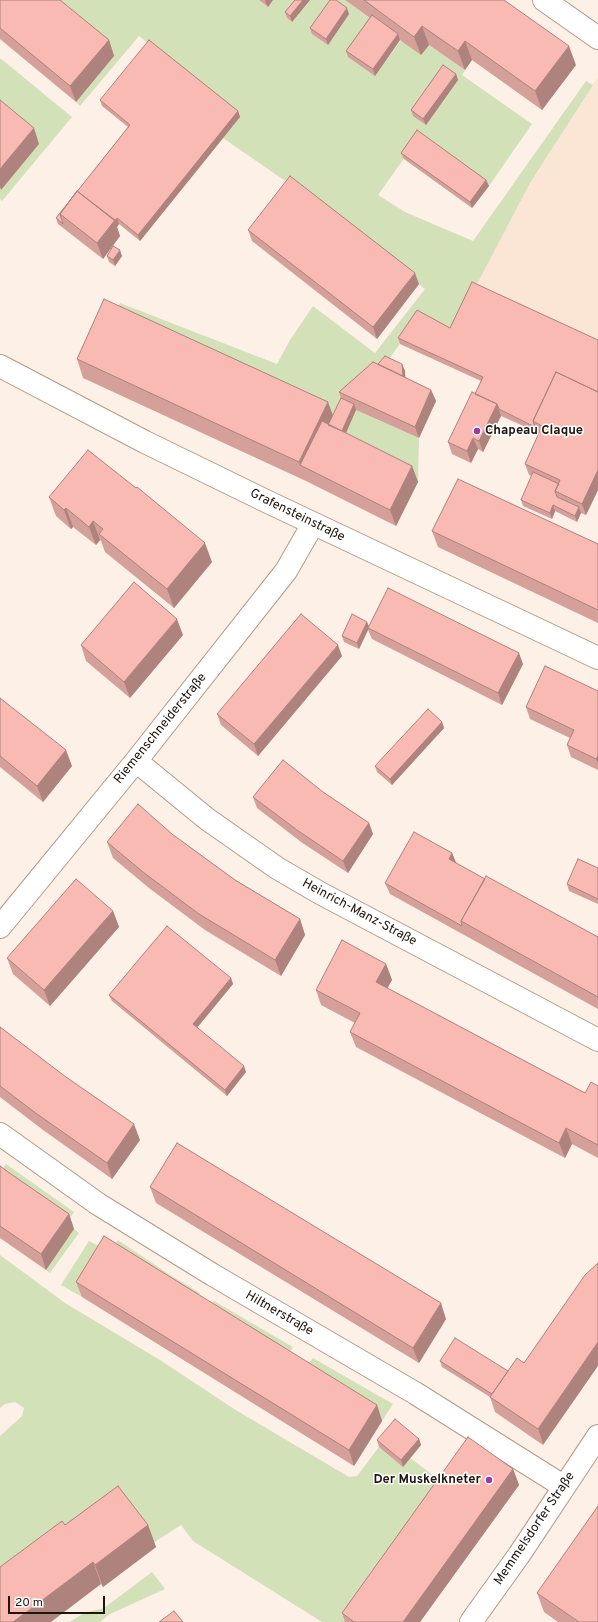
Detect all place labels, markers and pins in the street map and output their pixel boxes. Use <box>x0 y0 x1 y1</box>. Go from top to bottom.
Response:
place label: Chapeau Claque <box>485 423 583 439</box>
marker: Chapeau Claque <box>472 426 482 436</box>
place label: Der Muskelkneter <box>373 1472 481 1488</box>
marker: Der Muskelkneter <box>484 1475 494 1485</box>

